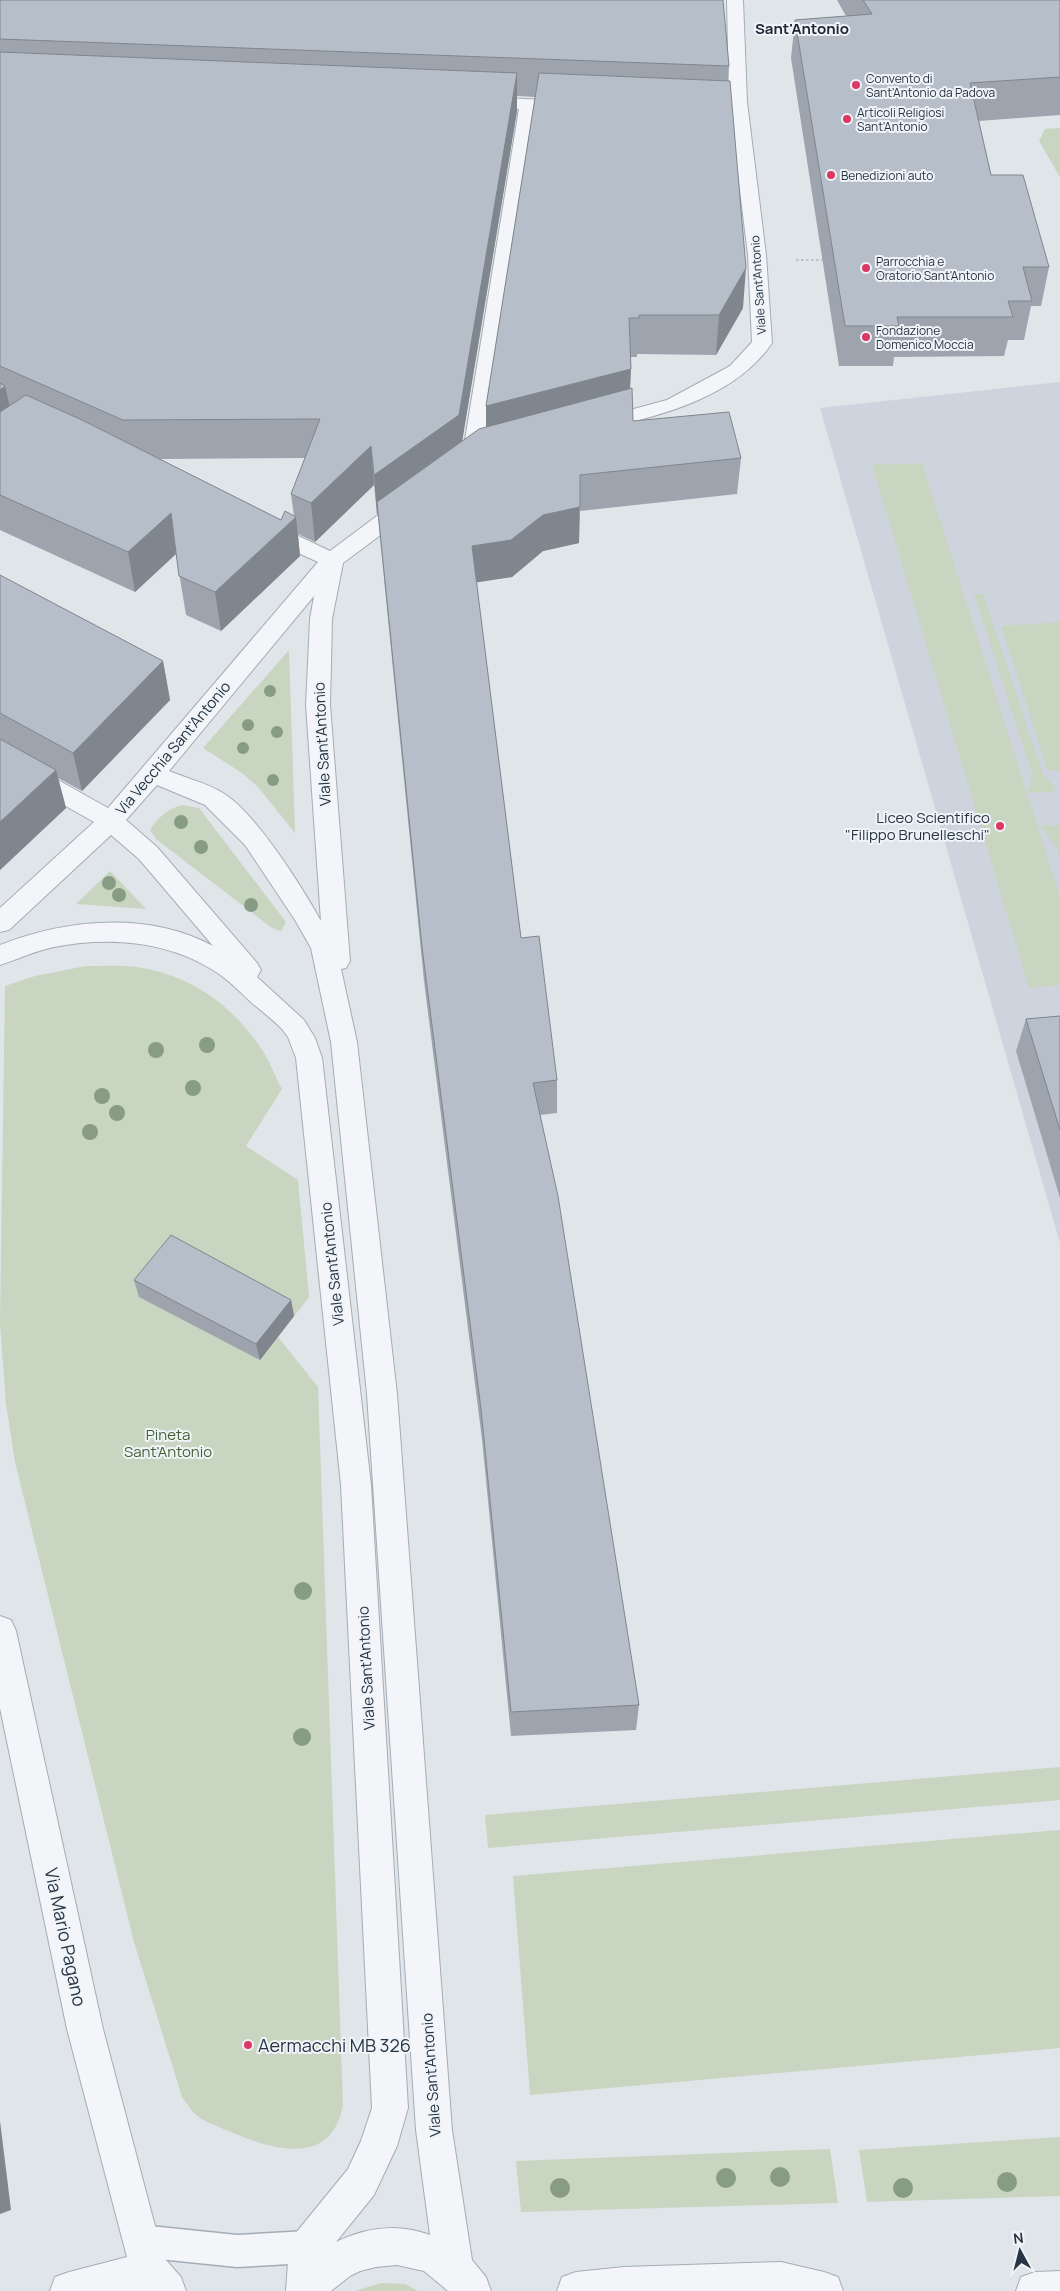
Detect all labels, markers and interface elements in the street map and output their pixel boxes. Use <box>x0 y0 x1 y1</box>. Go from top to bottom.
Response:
district label: Sant'Antonio <box>755 18 849 39</box>
place label: Convento di Sant'Antonio da Padova <box>866 70 995 101</box>
marker: Convento di Sant'Antonio da Padova <box>850 79 862 91</box>
place label: Articoli Religiosi Sant'Antonio <box>857 104 944 135</box>
marker: Articoli Religiosi Sant'Antonio <box>841 113 853 125</box>
place label: Benedizioni auto <box>841 167 933 184</box>
marker: Benedizioni auto <box>825 169 837 181</box>
street label: Viale Sant'Antonio <box>746 235 770 335</box>
place label: Parrocchia e Oratorio Sant'Antonio <box>876 253 994 284</box>
marker: Parrocchia e Oratorio Sant'Antonio <box>860 262 872 274</box>
place label: Fondazione Domenico Moccia <box>876 322 974 353</box>
marker: Fondazione Domenico Moccia <box>860 331 872 343</box>
street label: Via Vecchia Sant'Antonio <box>111 676 235 819</box>
street label: Viale Sant'Antonio <box>308 681 336 806</box>
place label: Liceo Scientifico "Filippo Brunelleschi" <box>845 807 990 845</box>
marker: Liceo Scientifico "Filippo Brunelleschi" <box>994 820 1006 832</box>
street label: Viale Sant'Antonio <box>315 1201 349 1327</box>
park label: Pineta Sant'Antonio <box>124 1424 212 1462</box>
street label: Viale Sant'Antonio <box>352 1605 380 1730</box>
street label: Via Mario Pagano <box>40 1866 92 2008</box>
street label: Viale Sant'Antonio <box>416 2012 446 2138</box>
place label: Aermacchi MB 326 <box>258 2033 411 2057</box>
marker: Aermacchi MB 326 <box>242 2039 254 2051</box>
north arrow <box>995 2226 1045 2276</box>
text: N <box>1012 2228 1025 2248</box>

